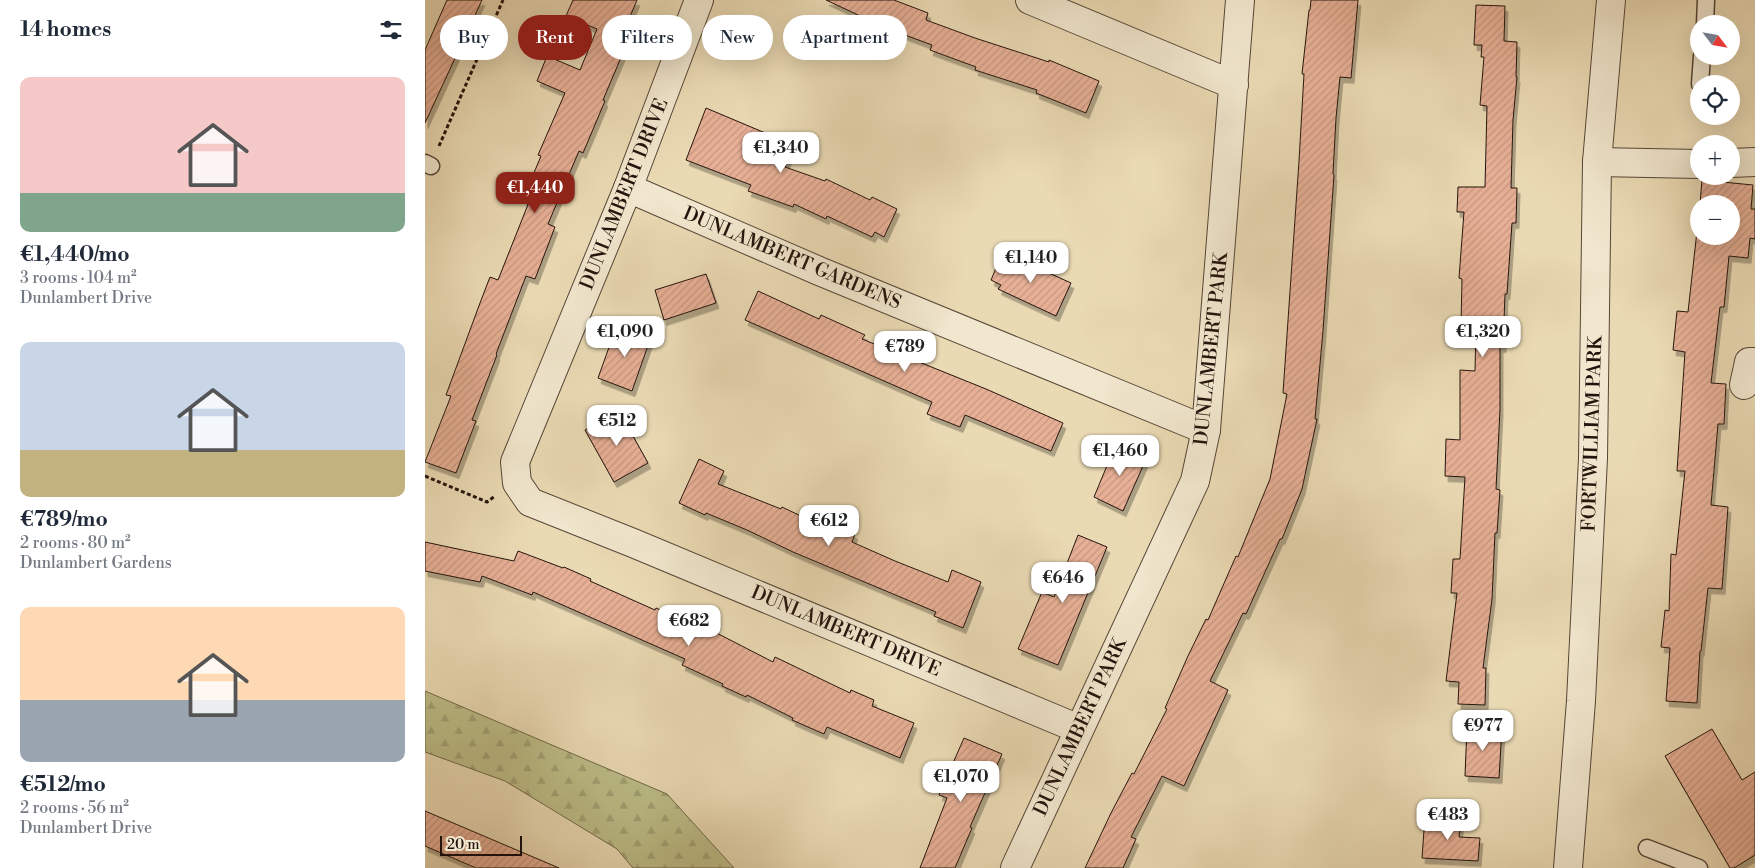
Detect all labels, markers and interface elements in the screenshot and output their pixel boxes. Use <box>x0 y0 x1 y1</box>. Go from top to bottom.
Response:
chip: Buy <box>440 15 508 60</box>
chip: Rent <box>518 15 592 60</box>
chip: Filters <box>602 15 692 60</box>
chip: New <box>702 15 773 60</box>
chip: Apartment <box>783 15 907 60</box>
north arrow <box>1690 15 1740 65</box>
map controls <box>1690 15 1740 245</box>
icon: filters <box>377 16 405 44</box>
text: 14 homes <box>20 17 111 43</box>
button: locate <box>1690 75 1740 125</box>
street label: DUNLAMBERT DRIVE <box>575 95 673 293</box>
icon: home <box>168 110 258 200</box>
pin: €1,340 <box>740 132 822 174</box>
button: + <box>1690 135 1740 185</box>
text: €1,340 <box>753 138 809 158</box>
pin: €1,440 <box>494 172 576 214</box>
text: €1,440 <box>507 178 563 198</box>
button: − <box>1690 195 1740 245</box>
street label: DUNLAMBERT GARDENS <box>679 201 905 315</box>
text: €1,440/mo <box>20 242 130 268</box>
pin: €1,140 <box>990 242 1072 284</box>
text: €1,140 <box>1005 248 1057 268</box>
street label: DUNLAMBERT PARK <box>1189 250 1233 447</box>
text: 3 rooms · 104 m² <box>20 268 137 288</box>
text: Dunlambert Drive <box>20 288 152 308</box>
pin: €1,090 <box>584 316 666 358</box>
pin: €1,320 <box>1442 316 1524 358</box>
text: €1,090 <box>597 322 653 342</box>
text: €1,320 <box>1456 322 1510 342</box>
pin: €789 <box>875 330 935 373</box>
street label: FORTWILLIAM PARK <box>1577 335 1607 532</box>
text: €789 <box>885 337 925 357</box>
icon: home <box>168 375 258 465</box>
pin: €512 <box>587 404 647 447</box>
text: €512 <box>598 411 636 431</box>
pin: €1,460 <box>1079 434 1161 477</box>
text: €1,460 <box>1092 441 1148 461</box>
pin: €612 <box>799 504 859 547</box>
text: €789/mo <box>20 507 108 533</box>
text: €612 <box>810 511 848 531</box>
text: 2 rooms · 80 m² <box>20 533 131 553</box>
text: Dunlambert Gardens <box>20 553 172 573</box>
pin: €646 <box>1033 562 1093 604</box>
text: €646 <box>1042 568 1084 588</box>
street label: DUNLAMBERT DRIVE <box>747 580 945 682</box>
pin: €682 <box>659 604 719 647</box>
text: €682 <box>669 611 709 631</box>
street label: DUNLAMBERT PARK <box>1028 633 1132 820</box>
icon: home <box>168 640 258 730</box>
pin: €977 <box>1453 710 1513 752</box>
text: €977 <box>1463 716 1503 736</box>
pin: €1,070 <box>920 760 1002 803</box>
text: €1,070 <box>933 767 989 787</box>
text: €512/mo <box>20 772 106 798</box>
text: 2 rooms · 56 m² <box>20 798 129 818</box>
pin: €483 <box>1418 798 1478 841</box>
text: €483 <box>1428 805 1468 825</box>
text: Dunlambert Drive <box>20 818 152 838</box>
scale bar <box>440 833 523 856</box>
text: 20 m <box>447 836 479 854</box>

